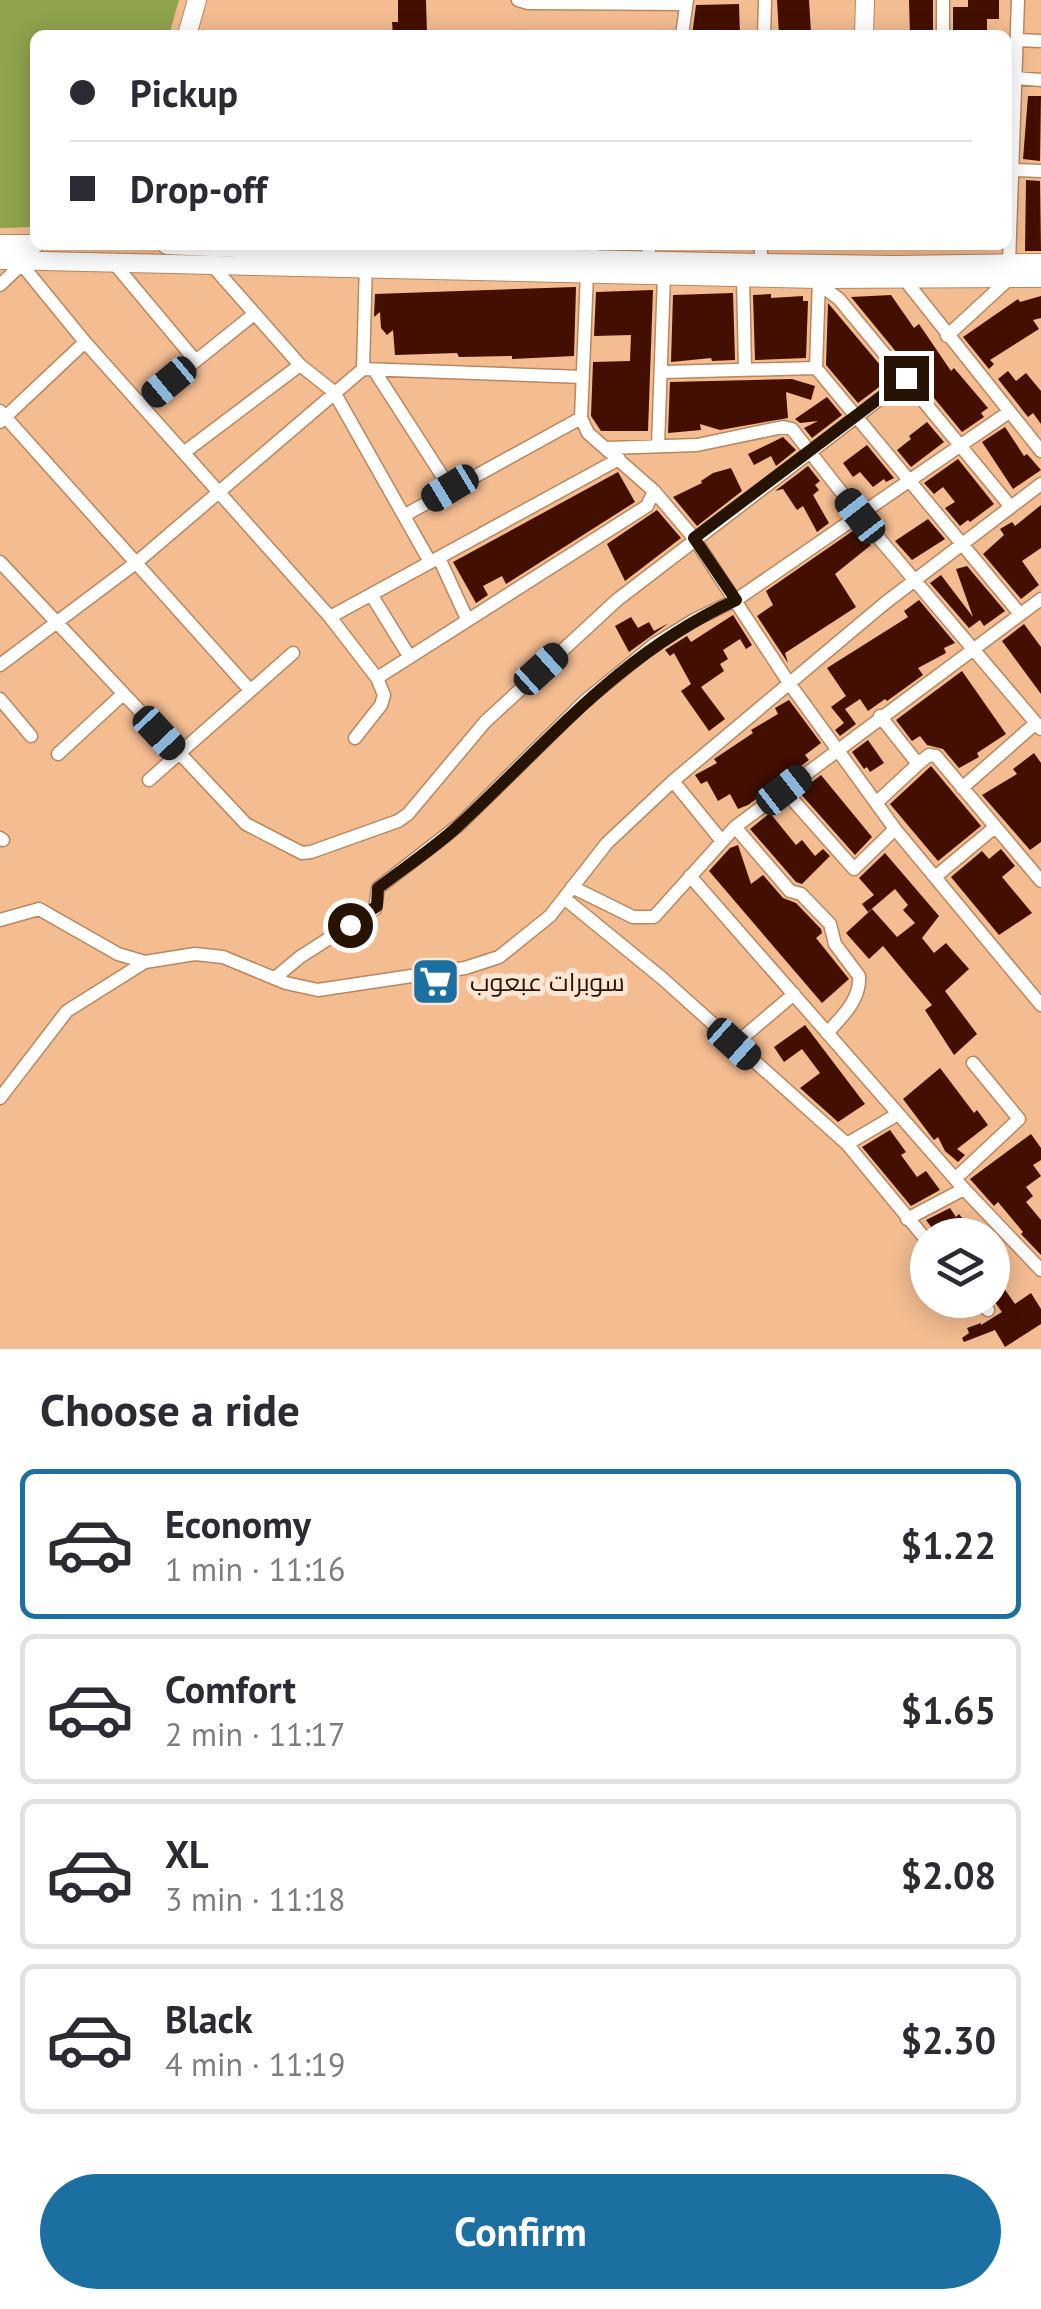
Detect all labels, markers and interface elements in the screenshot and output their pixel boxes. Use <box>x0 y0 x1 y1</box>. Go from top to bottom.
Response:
text: Pickup <box>130 68 238 117</box>
text: Drop-off <box>130 164 267 213</box>
car <box>136 351 202 413</box>
route end <box>884 356 929 401</box>
car <box>417 460 483 516</box>
car <box>830 483 890 549</box>
car <box>509 638 573 700</box>
car <box>128 701 190 765</box>
car <box>751 760 817 820</box>
route start <box>328 903 373 948</box>
supermarket icon: سوبرات عبعوب <box>409 956 461 1008</box>
place label: سوبرات عبعوب <box>470 966 625 998</box>
car <box>702 1013 766 1075</box>
map controls <box>910 1218 1010 1318</box>
button: layers <box>910 1218 1010 1318</box>
text: Choose a ride <box>40 1380 300 1438</box>
icon: car <box>45 1499 135 1589</box>
text: Economy <box>165 1499 311 1548</box>
text: $1.22 <box>900 1520 996 1569</box>
text: 1 min · 11:16 <box>165 1548 345 1590</box>
icon: car <box>45 1664 135 1754</box>
text: Comfort <box>165 1664 296 1713</box>
text: $1.65 <box>900 1685 996 1734</box>
text: 2 min · 11:17 <box>165 1713 345 1755</box>
icon: car <box>45 1829 135 1919</box>
text: XL <box>165 1829 209 1878</box>
text: $2.08 <box>900 1850 996 1899</box>
text: 3 min · 11:18 <box>165 1878 345 1920</box>
icon: car <box>45 1994 135 2084</box>
text: Black <box>165 1994 253 2043</box>
text: $2.30 <box>900 2015 996 2064</box>
text: 4 min · 11:19 <box>165 2043 345 2085</box>
button: Confirm <box>40 2174 1001 2289</box>

